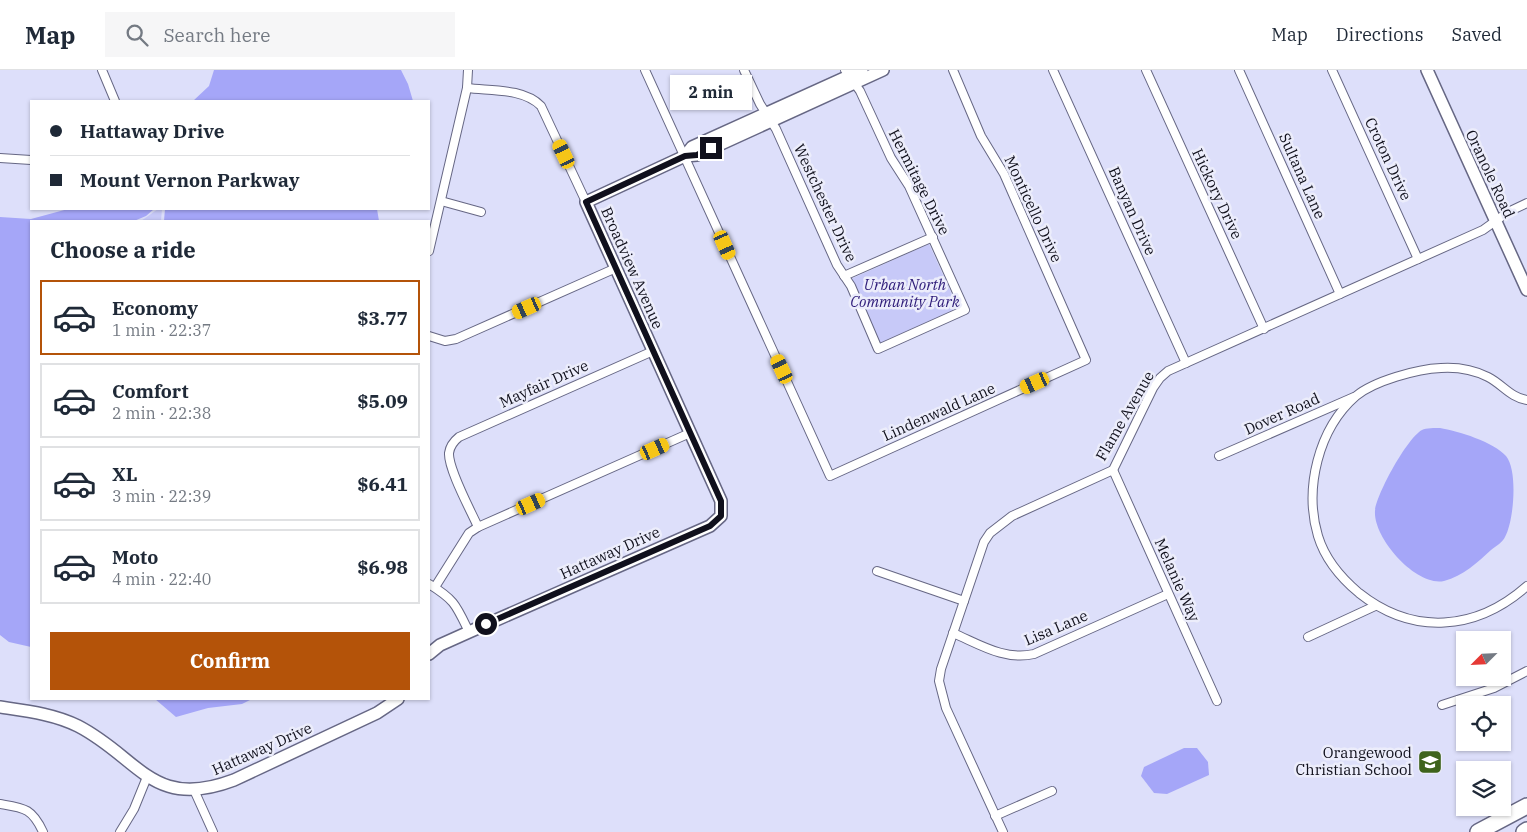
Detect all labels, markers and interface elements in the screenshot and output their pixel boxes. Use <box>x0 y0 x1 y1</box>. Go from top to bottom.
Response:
search box <box>105 12 455 57</box>
text: Map <box>25 19 75 51</box>
icon: search <box>123 21 151 49</box>
text: Search here <box>163 23 270 47</box>
text: Map <box>1271 23 1308 46</box>
text: Directions <box>1336 23 1424 46</box>
text: Saved <box>1452 23 1502 46</box>
callout: 2 min <box>670 75 752 110</box>
text: 2 min <box>689 82 733 102</box>
street label: Croton Drive <box>1361 114 1416 203</box>
text: Hattaway Drive <box>80 119 224 143</box>
street label: Hermitage Drive <box>885 126 954 238</box>
street label: Oranole Road <box>1462 127 1519 221</box>
street label: Sultana Lane <box>1275 130 1330 222</box>
car <box>550 137 577 171</box>
route end <box>700 137 722 159</box>
street label: Westchester Drive <box>790 141 861 265</box>
street label: Hickory Drive <box>1188 145 1247 242</box>
street label: Monticello Drive <box>1000 152 1066 265</box>
street label: Banyan Drive <box>1105 164 1160 258</box>
text: Mount Vernon Parkway <box>80 168 300 192</box>
street label: Broadview Avenue <box>597 204 668 332</box>
car <box>712 228 737 262</box>
text: Choose a ride <box>50 235 196 264</box>
park label: Urban North Community Park <box>850 275 960 311</box>
icon: car <box>52 295 97 340</box>
car <box>510 295 543 321</box>
text: Economy <box>112 296 198 320</box>
text: $3.77 <box>357 306 408 330</box>
text: 1 min · 22:37 <box>112 320 211 340</box>
car <box>768 352 795 386</box>
street label: Mayfair Drive <box>496 356 591 412</box>
street label: Flame Avenue <box>1091 367 1158 464</box>
car <box>1018 370 1051 396</box>
icon: car <box>52 378 97 423</box>
street label: Lindenwald Lane <box>879 378 998 445</box>
text: Comfort <box>112 379 189 403</box>
street label: Dover Road <box>1241 388 1323 439</box>
text: $5.09 <box>357 389 408 413</box>
text: 2 min · 22:38 <box>112 403 211 423</box>
car <box>638 436 671 462</box>
icon: car <box>52 461 97 506</box>
text: XL <box>112 462 138 486</box>
text: $6.41 <box>357 472 408 496</box>
text: 3 min · 22:39 <box>112 486 211 506</box>
car <box>514 491 547 517</box>
street label: Hattaway Drive <box>557 522 663 583</box>
street label: Melanie Way <box>1151 535 1204 624</box>
icon: car <box>52 544 97 589</box>
text: Moto <box>112 545 158 569</box>
text: $6.98 <box>357 555 408 579</box>
text: 4 min · 22:40 <box>112 569 211 589</box>
street label: Lisa Lane <box>1021 606 1091 649</box>
route start <box>475 613 497 635</box>
north arrow <box>1456 631 1511 686</box>
map controls <box>1456 631 1511 816</box>
button: Confirm <box>50 632 410 690</box>
button: locate <box>1456 696 1511 751</box>
street label: Hattaway Drive <box>209 718 315 779</box>
place label: Orangewood Christian School <box>1296 743 1412 779</box>
school or university icon: Orangewood Christian School <box>1417 749 1443 775</box>
button: layers <box>1456 761 1511 816</box>

